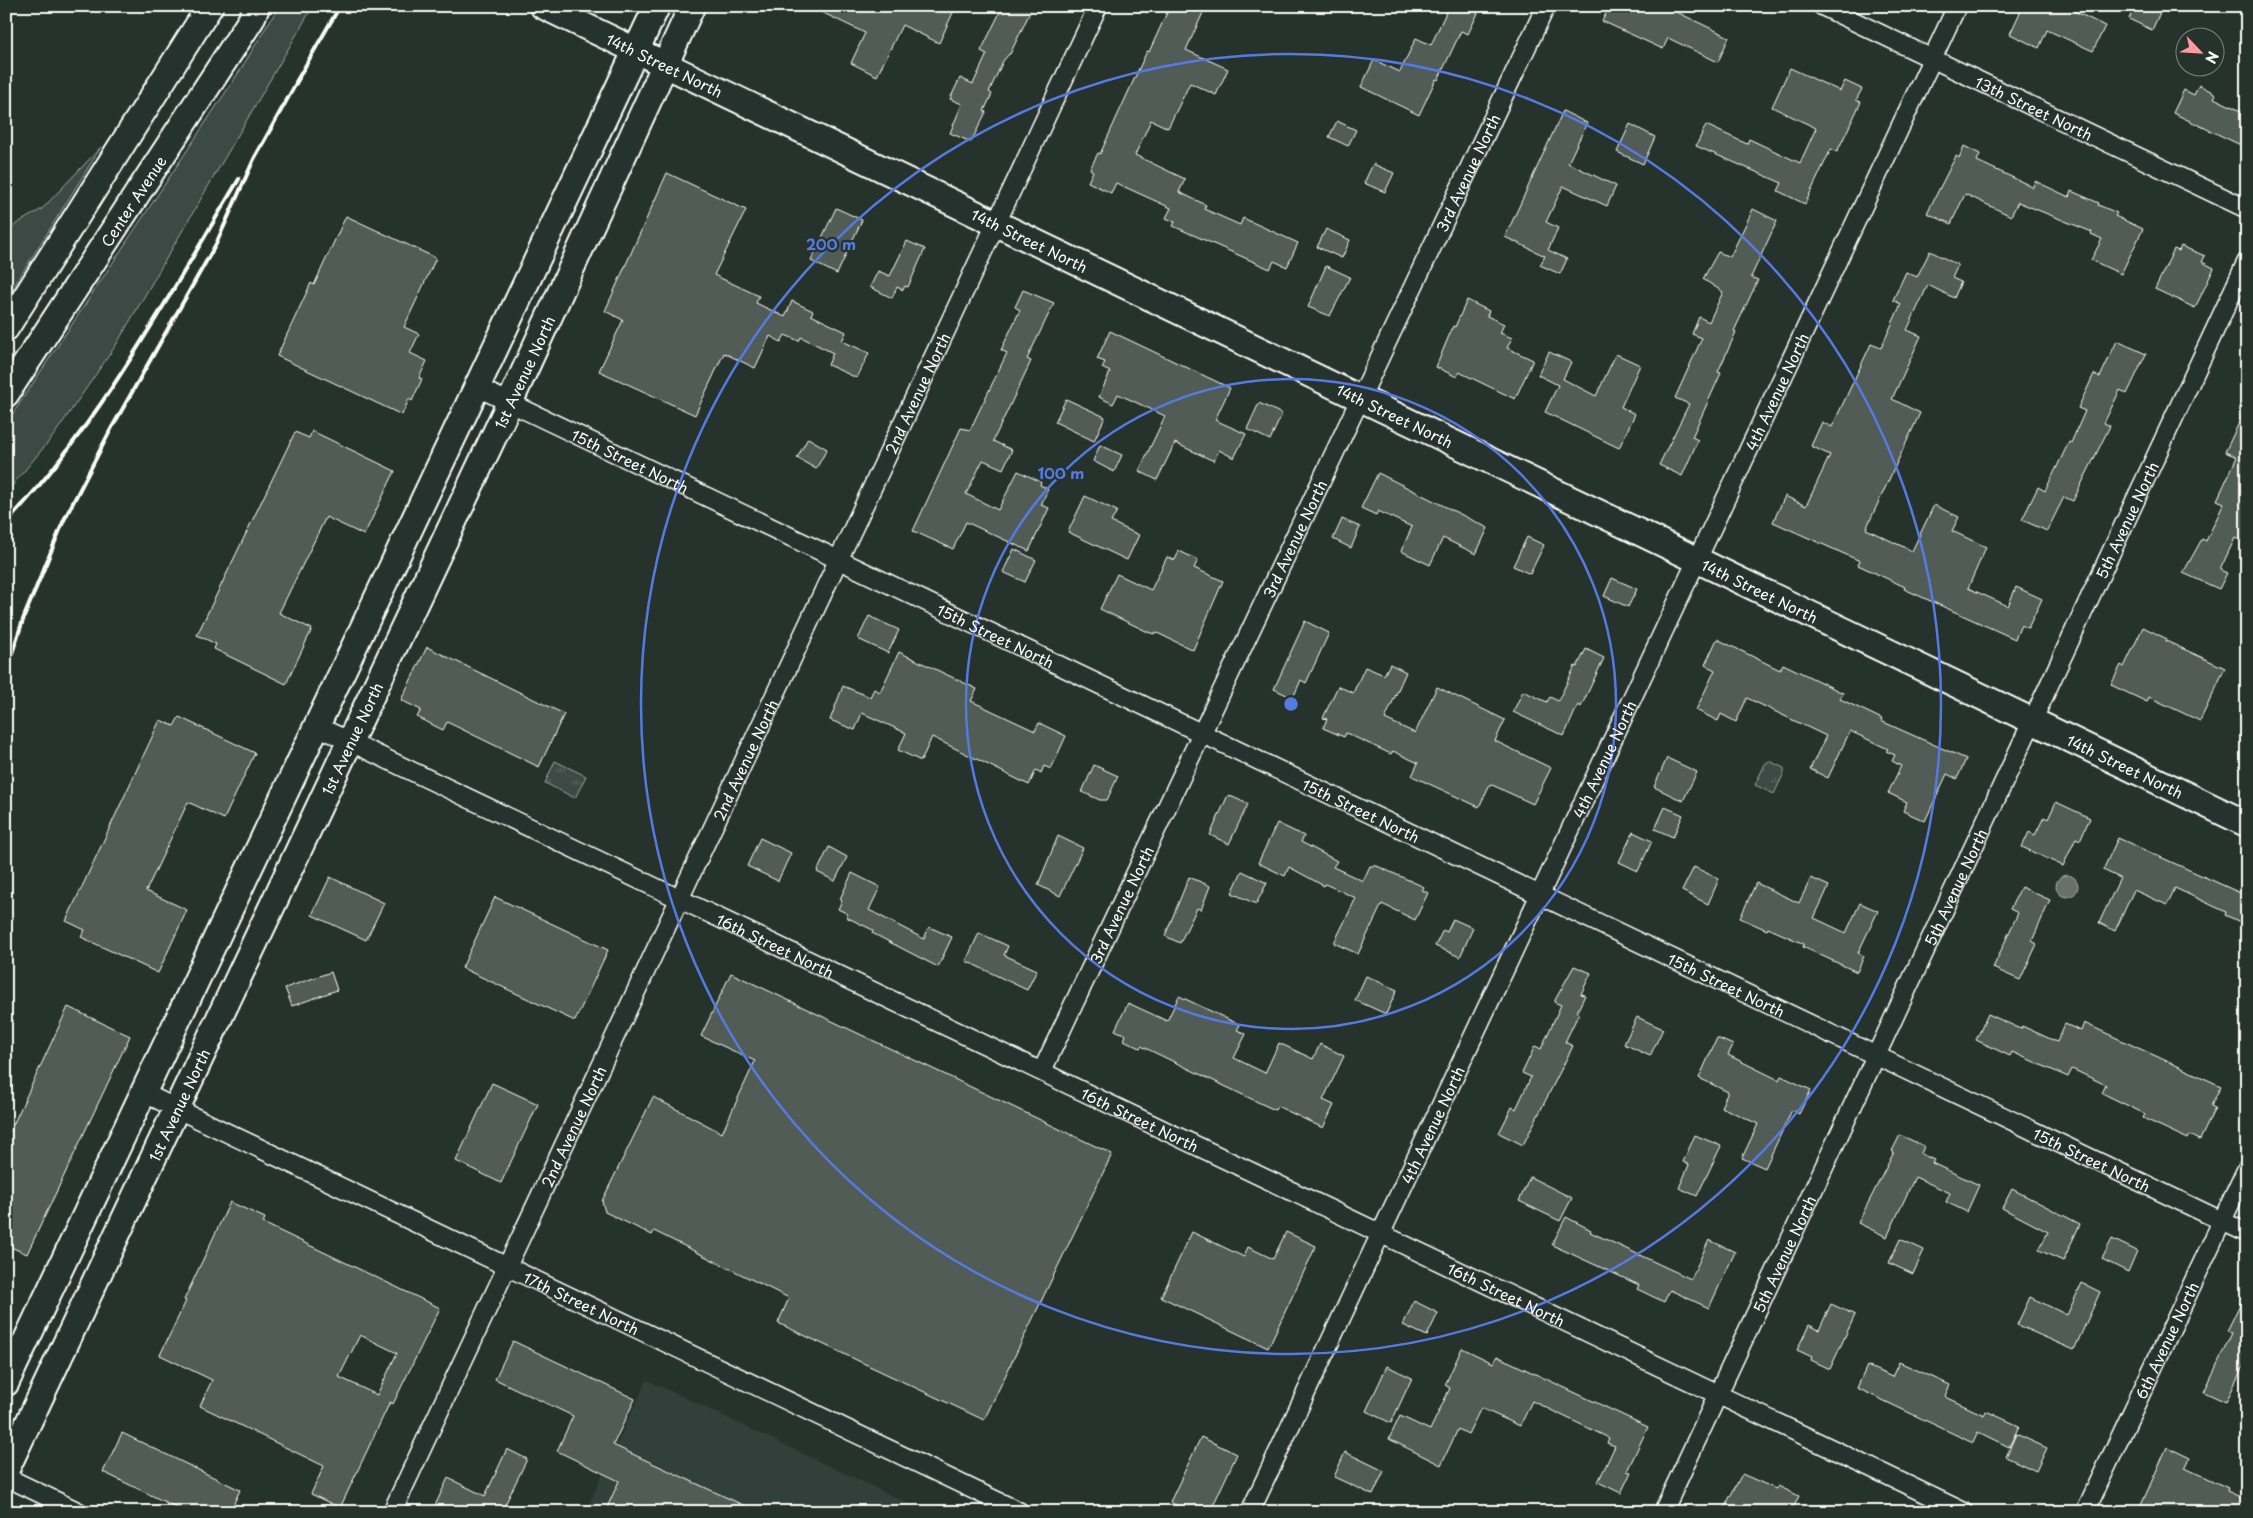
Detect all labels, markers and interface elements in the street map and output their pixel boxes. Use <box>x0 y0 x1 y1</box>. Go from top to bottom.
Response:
street label: 14th Street North <box>603 27 727 102</box>
north arrow <box>2176 28 2226 78</box>
text: N <box>2200 48 2224 67</box>
street label: 13th Street North <box>1971 69 2097 145</box>
street label: 3rd Avenue North <box>1429 110 1505 235</box>
street label: Center Avenue <box>94 151 171 251</box>
street label: 14th Street North <box>968 202 1092 278</box>
text: 200 m <box>806 232 856 255</box>
street label: 1st Avenue North <box>488 312 560 432</box>
street label: 2nd Avenue North <box>878 328 955 457</box>
street label: 4th Avenue North <box>1739 329 1814 454</box>
street label: 14th Street North <box>1333 377 1457 453</box>
street label: 15th Street North <box>568 422 693 498</box>
street label: 5th Avenue North <box>2089 457 2163 582</box>
text: 100 m <box>1038 461 1084 484</box>
street label: 3rd Avenue North <box>1256 476 1332 601</box>
street label: 14th Street North <box>1698 552 1822 628</box>
street label: 15th Street North <box>933 597 1058 673</box>
street label: 1st Avenue North <box>315 678 388 799</box>
street label: 2nd Avenue North <box>706 695 783 824</box>
centre of rings <box>1282 695 1300 713</box>
street label: 4th Avenue North <box>1566 696 1641 821</box>
street label: 14th Street North <box>2063 728 2187 803</box>
street label: 15th Street North <box>1299 772 1424 848</box>
street label: 5th Avenue North <box>1918 824 1992 949</box>
street label: 3rd Avenue North <box>1083 842 1158 967</box>
street label: 16th Street North <box>713 907 838 983</box>
street label: 15th Street North <box>1664 946 1789 1022</box>
street label: 1st Avenue North <box>142 1044 215 1165</box>
street label: 2nd Avenue North <box>534 1062 611 1191</box>
street label: 4th Avenue North <box>1394 1062 1469 1187</box>
street label: 16th Street North <box>1077 1081 1203 1157</box>
street label: 15th Street North <box>2029 1121 2155 1197</box>
street label: 5th Avenue North <box>1746 1191 1821 1316</box>
street label: 16th Street North <box>1444 1256 1569 1332</box>
street label: 17th Street North <box>520 1265 643 1340</box>
street label: 6th Avenue North <box>2128 1278 2203 1403</box>

